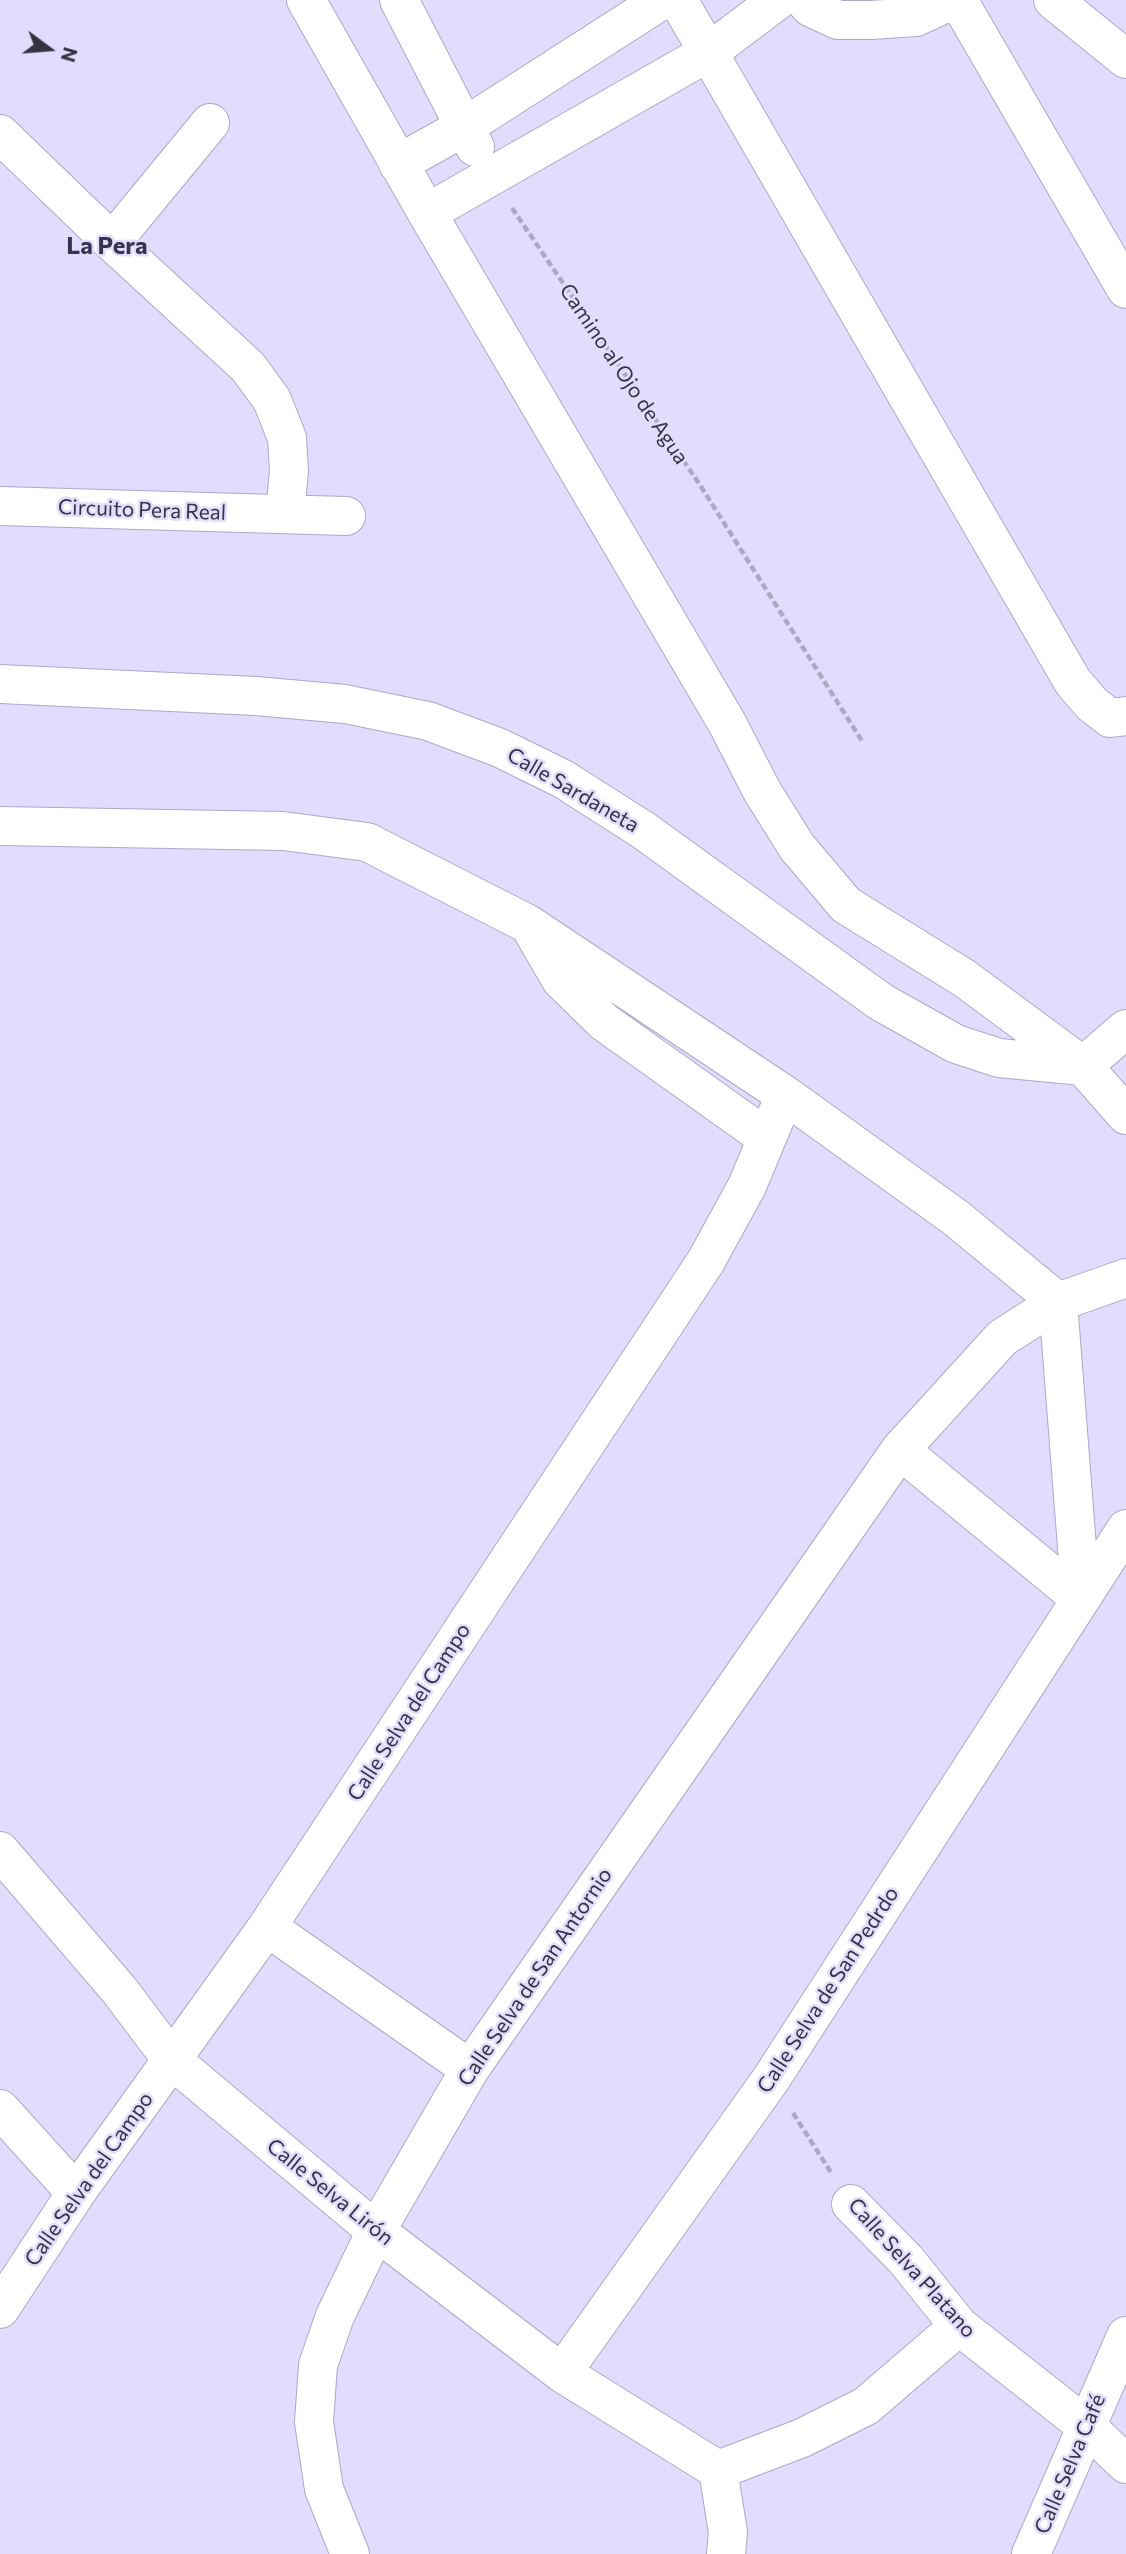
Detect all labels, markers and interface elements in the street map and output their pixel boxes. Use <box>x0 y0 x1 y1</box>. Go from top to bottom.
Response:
north arrow <box>14 14 84 84</box>
text: N <box>57 45 83 65</box>
district label: La Pera <box>66 232 148 260</box>
street label: Camino al Ojo de Agua <box>554 279 694 469</box>
street label: Circuito Pera Real <box>58 494 226 526</box>
street label: Calle Sardaneta <box>503 742 643 838</box>
street label: Calle Selva del Campo <box>342 1618 476 1806</box>
street label: Calle Selva de San Antornio <box>452 1863 618 2091</box>
street label: Calle Selva de San Pedrdo <box>752 1882 904 2098</box>
street label: Calle Selva del Campo <box>19 2087 159 2271</box>
street label: Calle Selva Lirón <box>262 2133 398 2251</box>
street label: Calle Selva Platano <box>843 2193 981 2343</box>
street label: Calle Selva Café <box>1029 2390 1111 2538</box>

